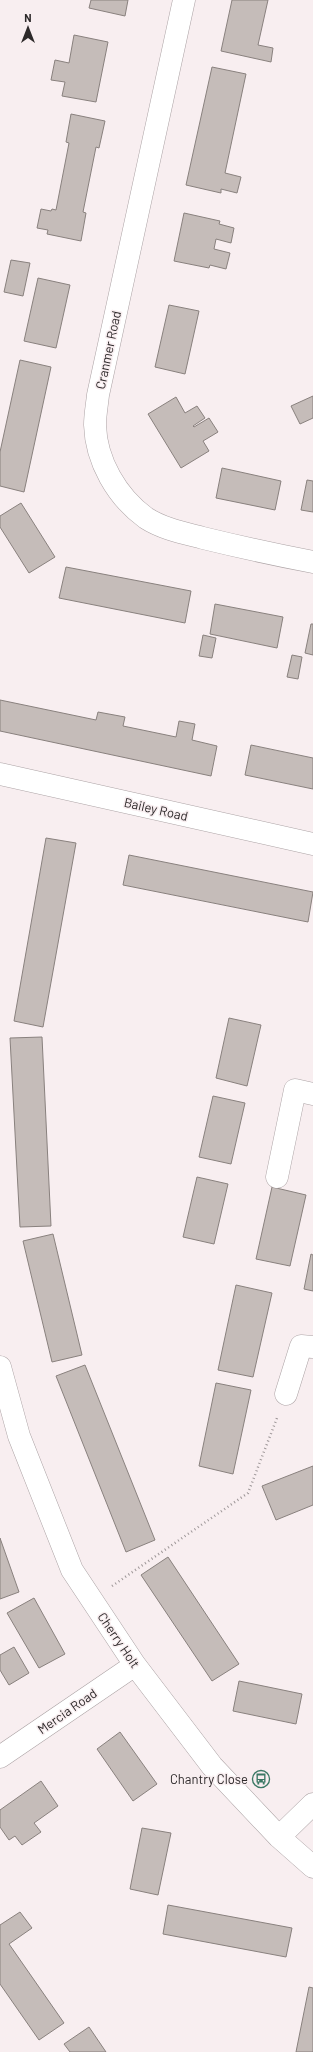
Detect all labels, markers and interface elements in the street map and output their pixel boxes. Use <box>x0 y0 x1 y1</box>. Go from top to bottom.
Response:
north arrow <box>8 8 48 48</box>
text: N <box>24 11 32 24</box>
street label: Cranmer Road <box>92 309 124 391</box>
street label: Bailey Road <box>122 794 190 824</box>
street label: Cherry Holt <box>95 1609 143 1671</box>
street label: Mercia Road <box>34 1685 100 1737</box>
bus stop icon: Chantry Close <box>251 1769 271 1789</box>
place label: Chantry Close <box>170 1771 248 1787</box>

